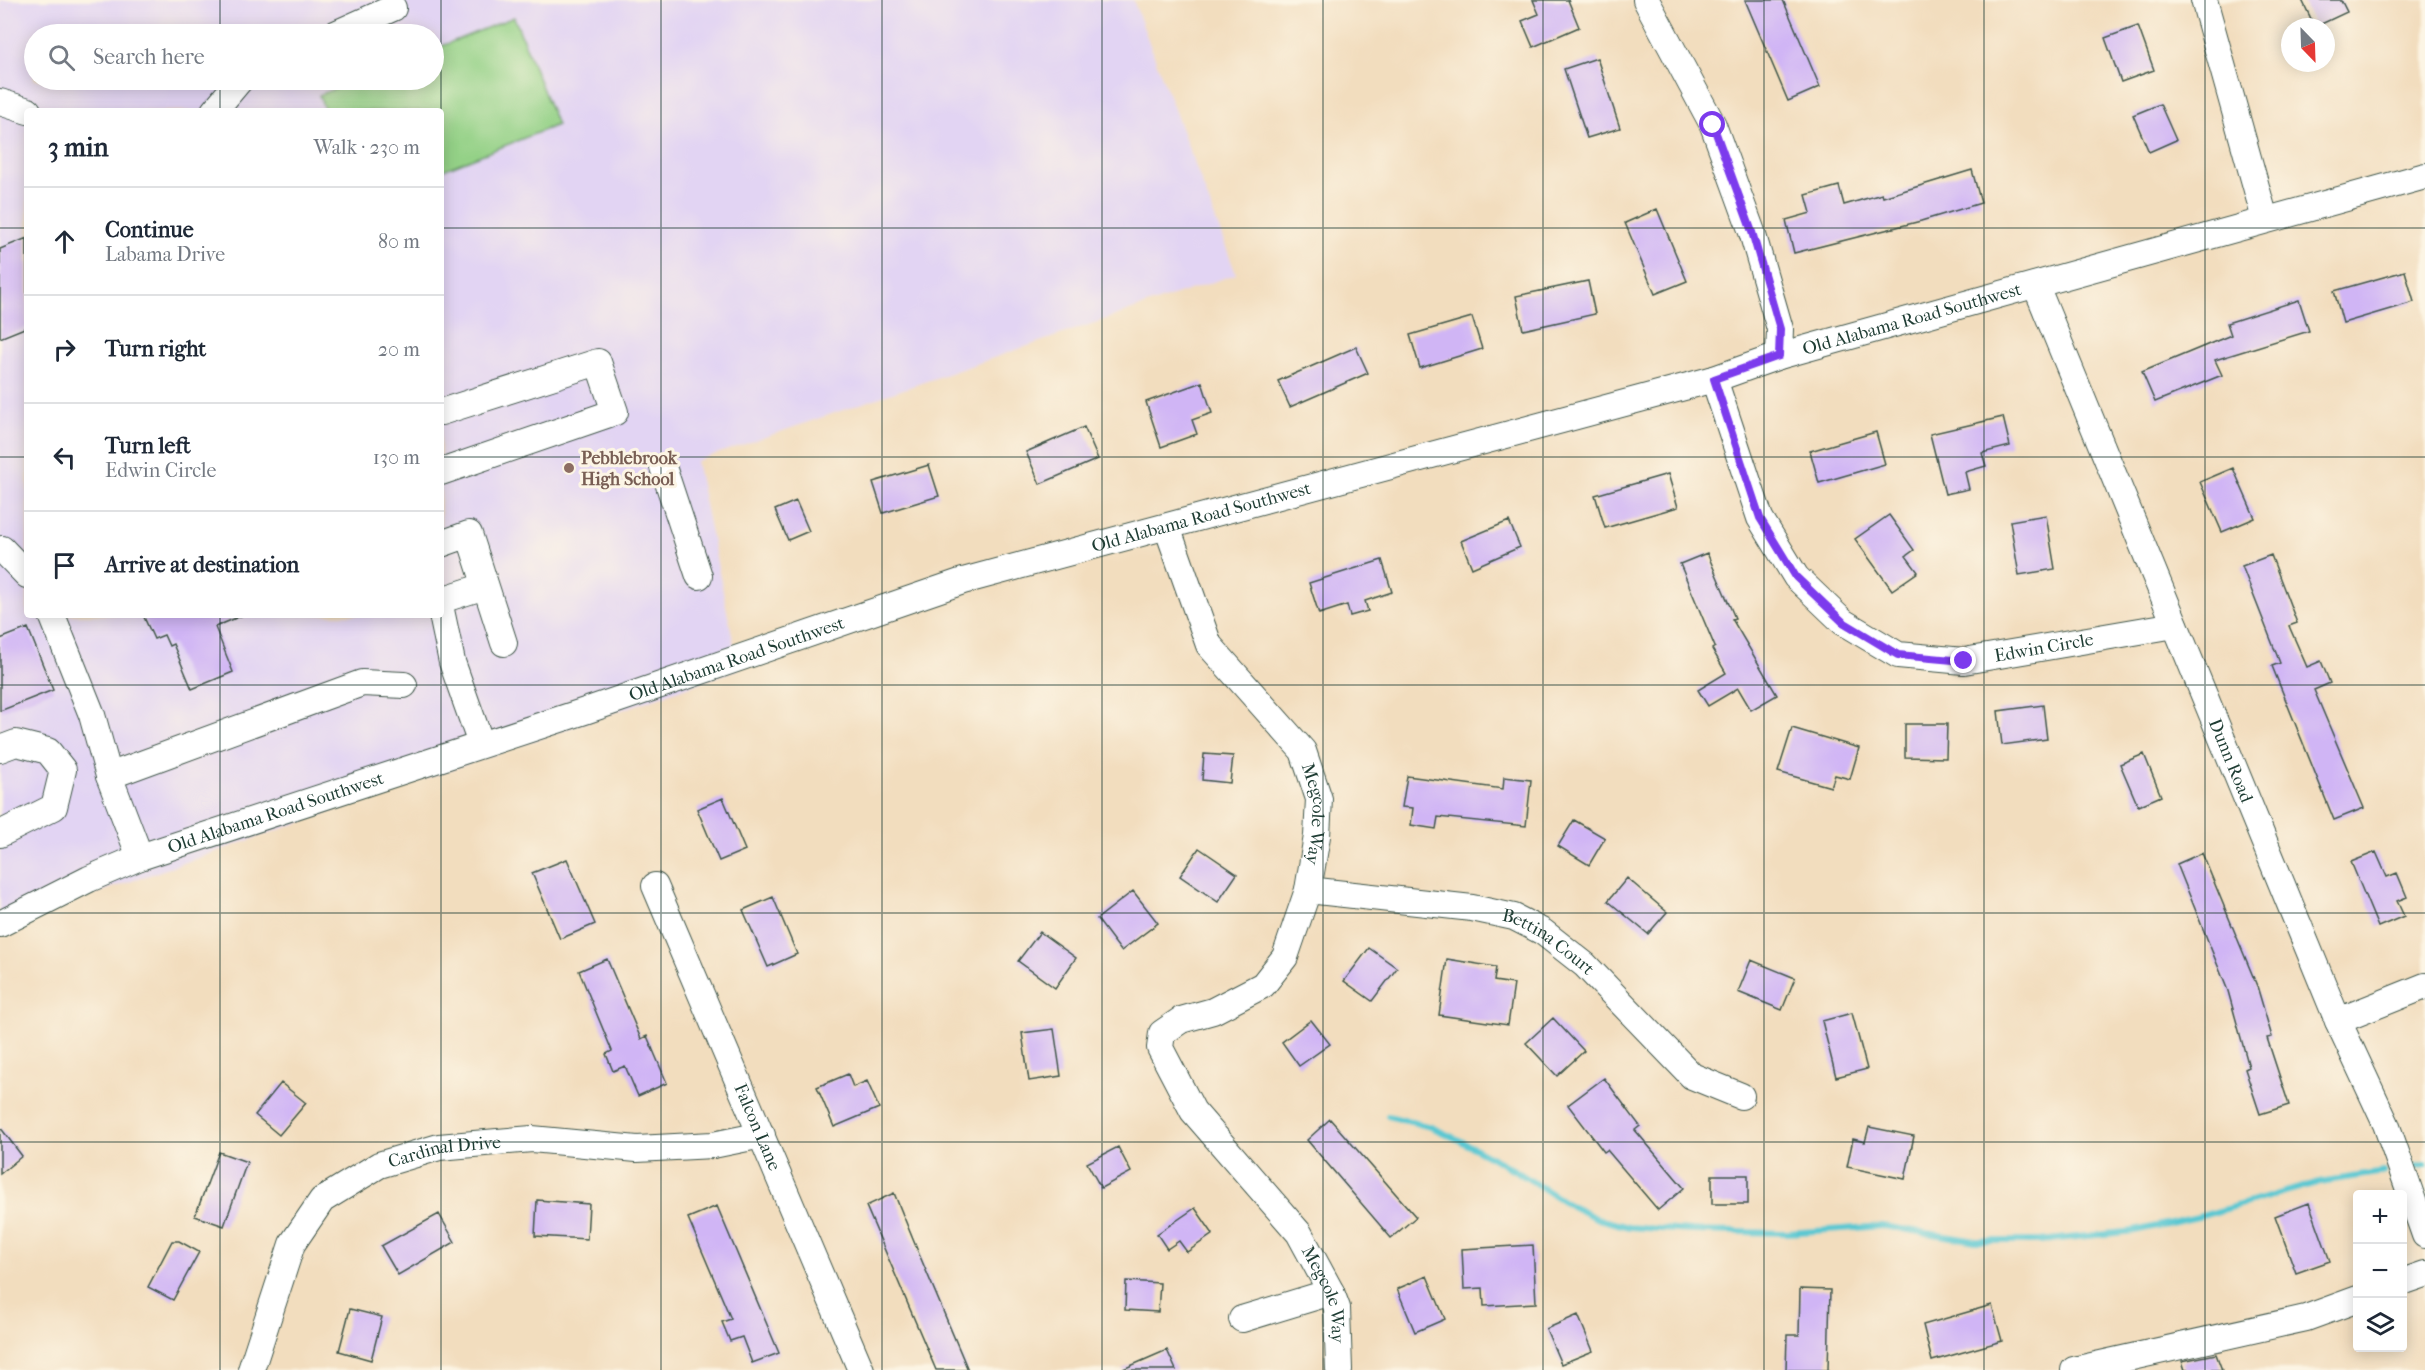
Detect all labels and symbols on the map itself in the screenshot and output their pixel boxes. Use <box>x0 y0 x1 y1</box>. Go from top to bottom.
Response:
north arrow <box>2281 18 2335 72</box>
route start <box>1699 111 1725 137</box>
street label: Old Alabama Road Southwest <box>1800 278 2024 359</box>
place label: Pebblebrook High School <box>581 448 678 490</box>
marker: Pebblebrook High School <box>562 461 576 475</box>
street label: Old Alabama Road Southwest <box>1089 477 1314 556</box>
street label: Old Alabama Road Southwest <box>626 612 848 706</box>
street label: Edwin Circle <box>1993 629 2095 666</box>
route end <box>1950 647 1976 673</box>
street label: Dunn Road <box>2204 715 2258 806</box>
street label: Megcole Way <box>1297 760 1330 868</box>
street label: Old Alabama Road Southwest <box>165 767 387 858</box>
street label: Bettina Court <box>1501 904 1600 980</box>
street label: Falcon Lane <box>730 1080 785 1174</box>
street label: Cardinal Drive <box>386 1131 502 1172</box>
street label: Megcole Way <box>1297 1242 1349 1345</box>

